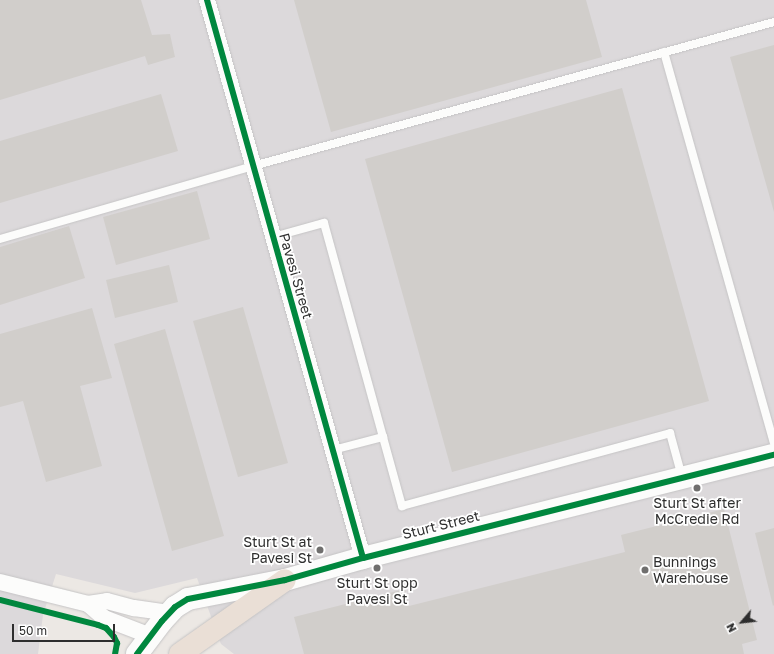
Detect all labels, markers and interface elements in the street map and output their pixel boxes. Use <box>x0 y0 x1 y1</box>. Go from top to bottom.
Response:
street label: Pavesi Street <box>276 231 316 321</box>
marker: Sturt St after McCredie Rd <box>692 483 702 493</box>
place label: Sturt St after McCredie Rd <box>653 495 741 528</box>
street label: Sturt Street <box>401 507 481 543</box>
place label: Sturt St at Pavesi St <box>243 534 312 566</box>
marker: Sturt St at Pavesi St <box>315 545 325 555</box>
place label: Bunnings Warehouse <box>653 554 728 586</box>
marker: Sturt St opp Pavesi St <box>372 563 382 573</box>
marker: Bunnings Warehouse <box>640 565 650 575</box>
place label: Sturt St opp Pavesi St <box>337 575 417 608</box>
north arrow <box>722 602 762 642</box>
scale bar <box>14 616 117 642</box>
text: N <box>723 621 739 635</box>
text: 50 m <box>19 623 47 638</box>

